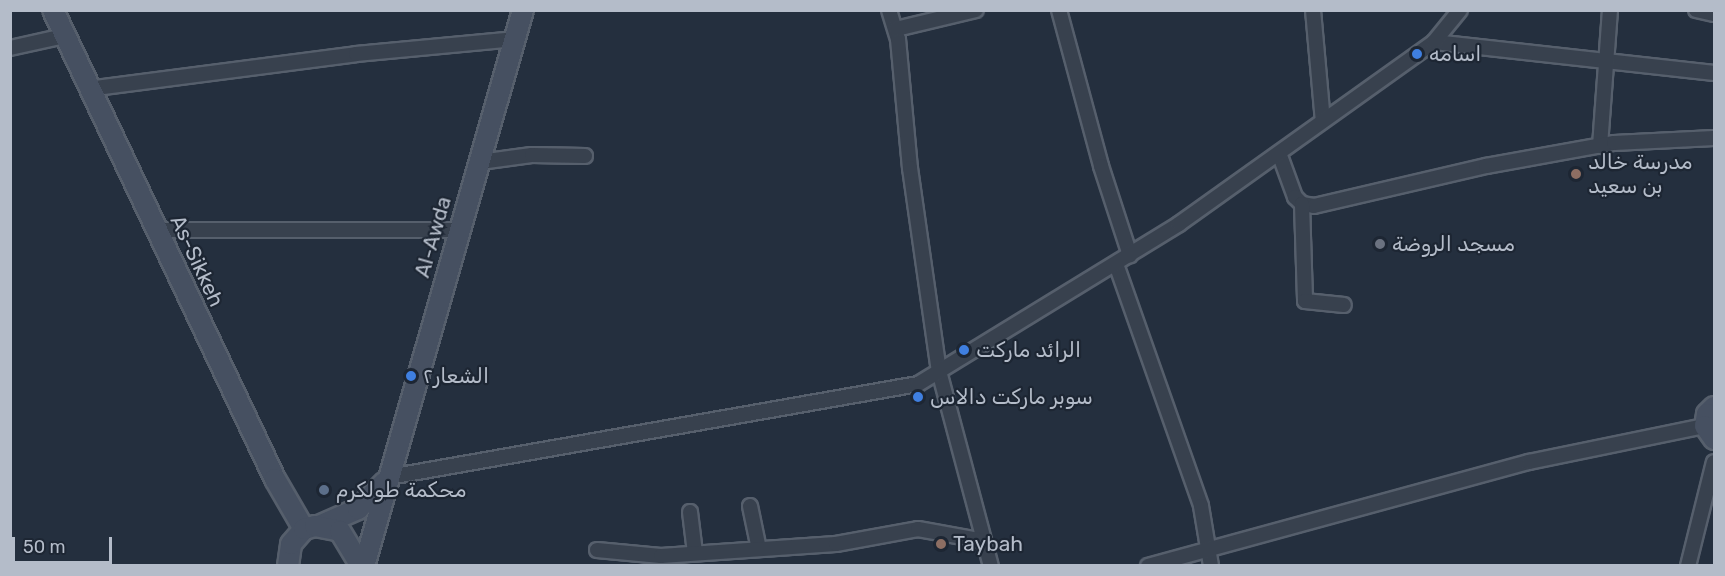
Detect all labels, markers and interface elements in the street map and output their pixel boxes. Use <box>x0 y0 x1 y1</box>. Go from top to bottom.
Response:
place label: اسامه <box>1429 41 1481 67</box>
marker: اسامه <box>1410 47 1424 61</box>
place label: مدرسة خالد بن سعيد <box>1588 149 1692 199</box>
marker: مدرسة خالد بن سعيد <box>1569 167 1583 181</box>
street label: Al-Awda <box>409 194 457 280</box>
street label: As-Sikkeh <box>165 211 229 311</box>
place label: مسجد الروضة <box>1392 231 1515 257</box>
marker: مسجد الروضة <box>1373 237 1387 251</box>
place label: الرائد ماركت <box>976 337 1081 363</box>
marker: الرائد ماركت <box>957 343 971 357</box>
place label: الشعار٢ <box>423 363 489 389</box>
marker: الشعار٢ <box>404 369 418 383</box>
place label: سوبر ماركت دالاس <box>930 384 1093 410</box>
marker: سوبر ماركت دالاس <box>911 390 925 404</box>
place label: محكمة طولكرم <box>336 477 466 503</box>
marker: محكمة طولكرم <box>317 483 331 497</box>
scale bar <box>15 525 116 563</box>
place label: Taybah <box>953 531 1023 557</box>
text: 50 m <box>23 536 66 558</box>
marker: Taybah <box>934 537 948 551</box>

